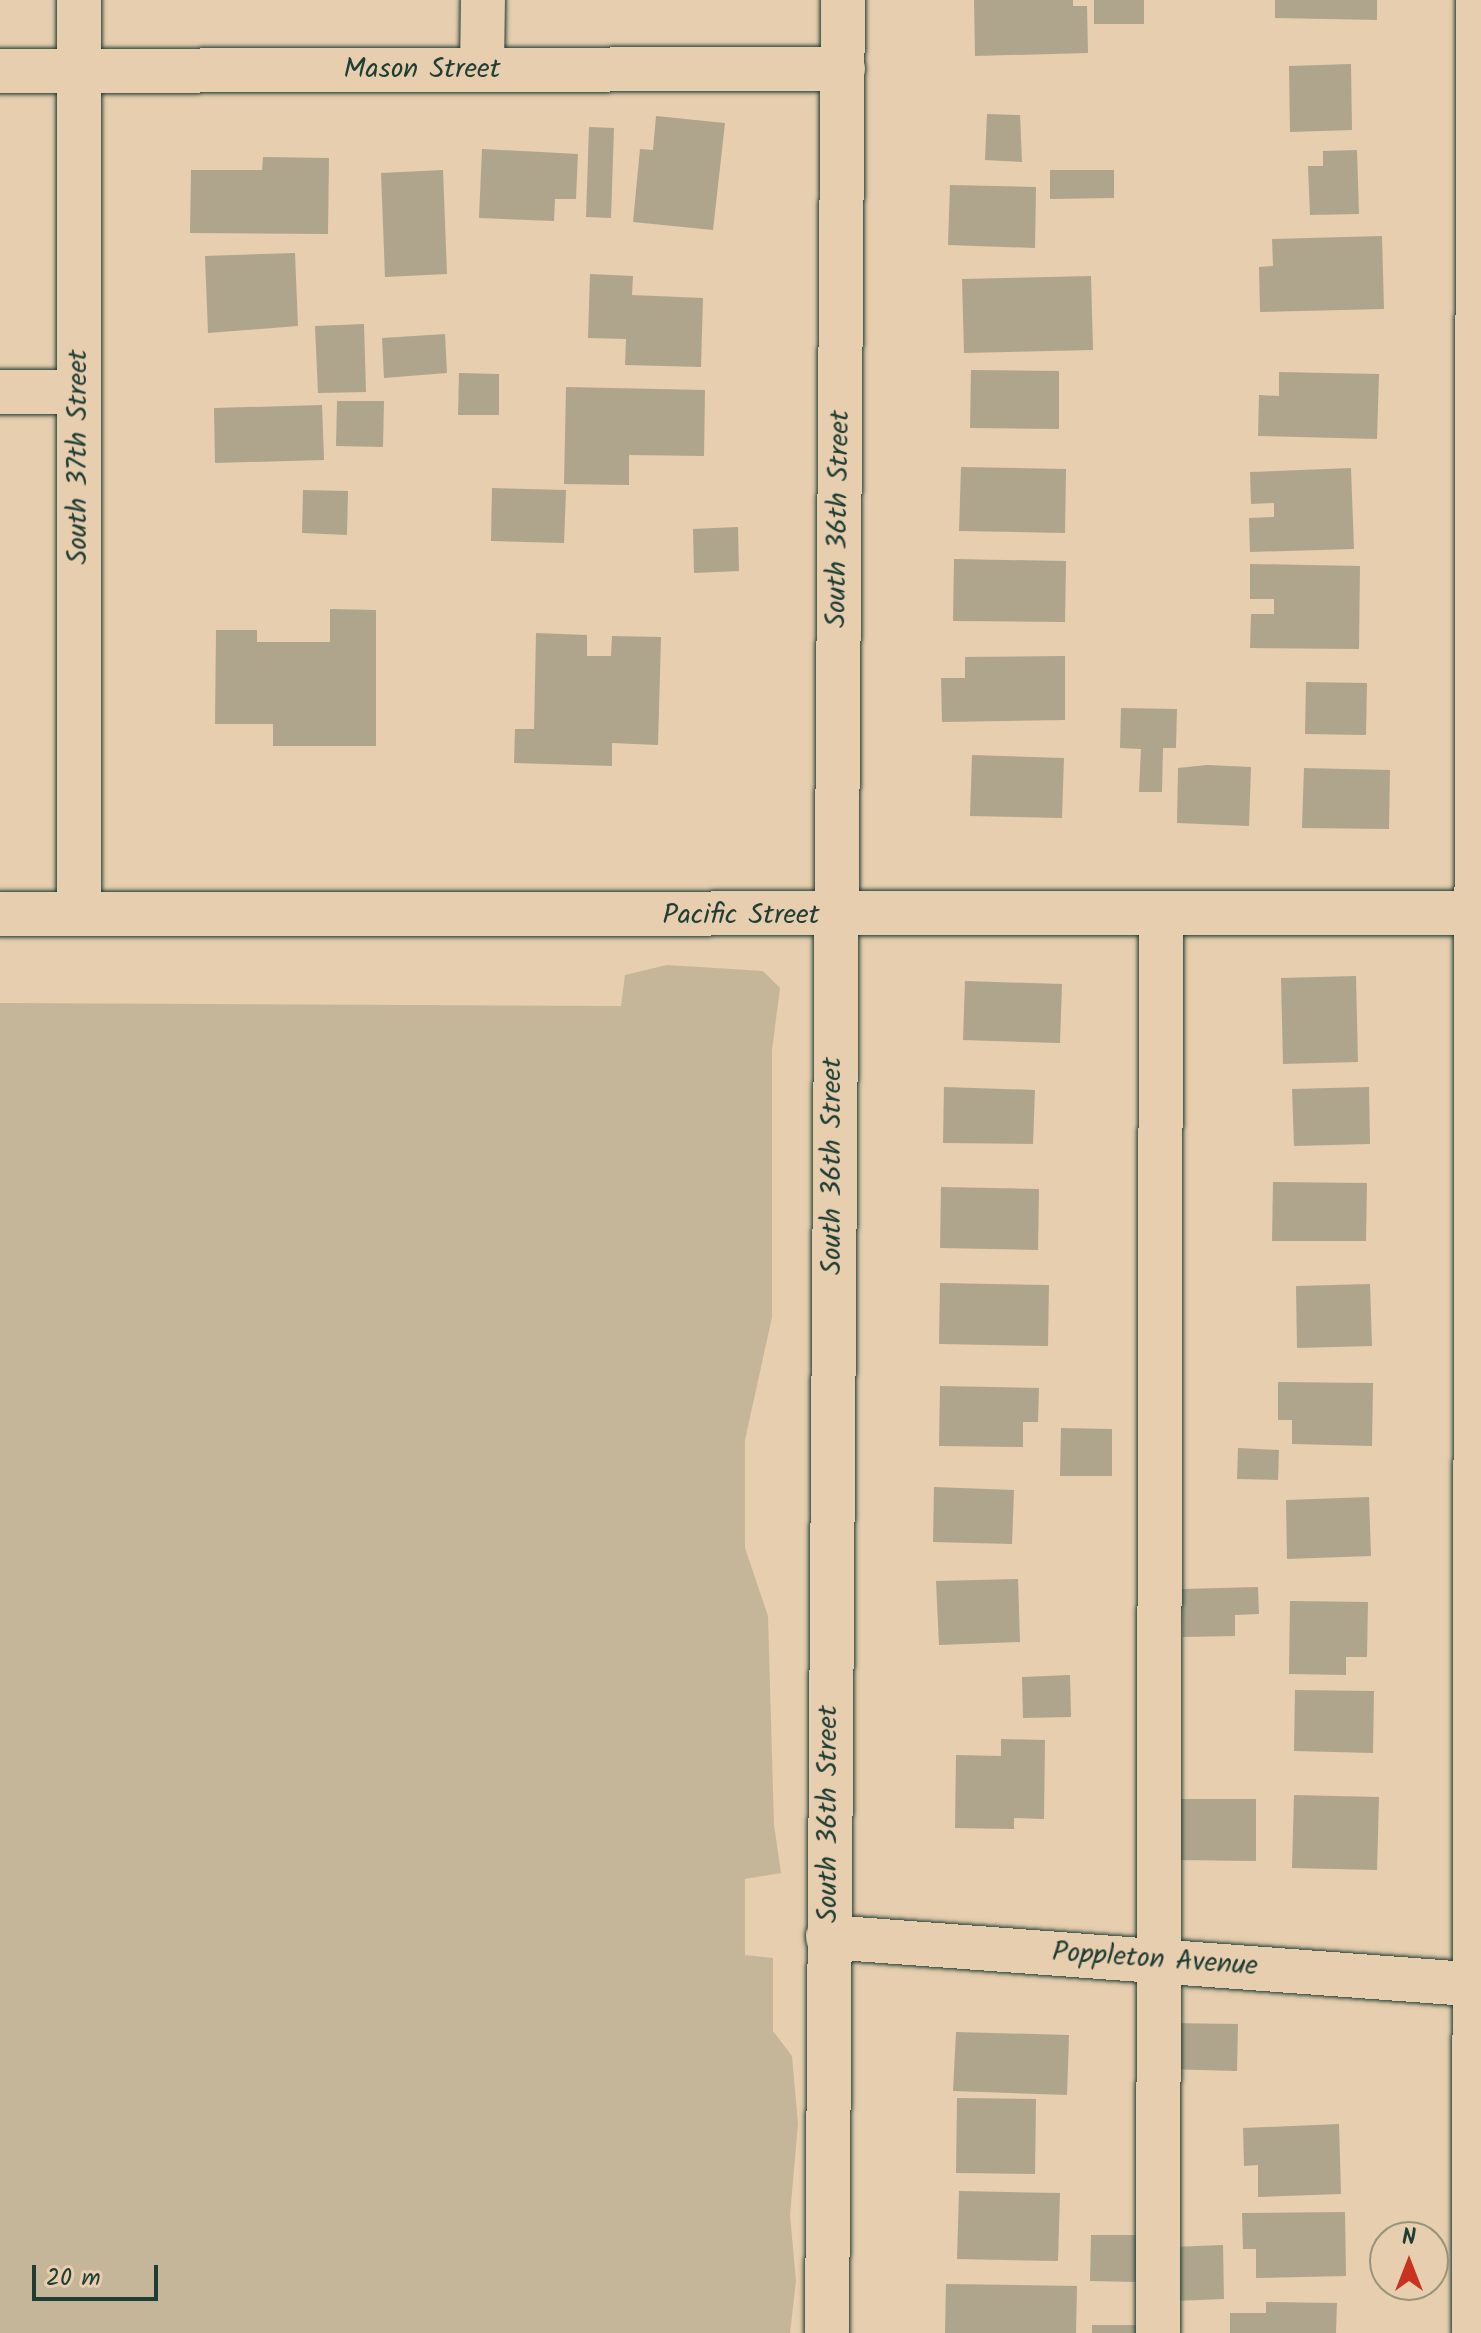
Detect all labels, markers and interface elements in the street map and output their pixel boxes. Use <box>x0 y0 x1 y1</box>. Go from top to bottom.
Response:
street label: Mason Street <box>344 53 500 87</box>
street label: South 37th Street <box>62 349 96 565</box>
street label: South 36th Street <box>820 410 858 628</box>
street label: Pacific Street <box>663 899 819 933</box>
street label: South 36th Street <box>816 1057 850 1275</box>
street label: South 36th Street <box>812 1705 846 1923</box>
street label: Poppleton Avenue <box>1051 1936 1259 1984</box>
north arrow <box>1369 2221 1449 2301</box>
text: N <box>1402 2221 1416 2256</box>
scale bar <box>36 2249 162 2299</box>
text: 20 m <box>46 2259 101 2298</box>

